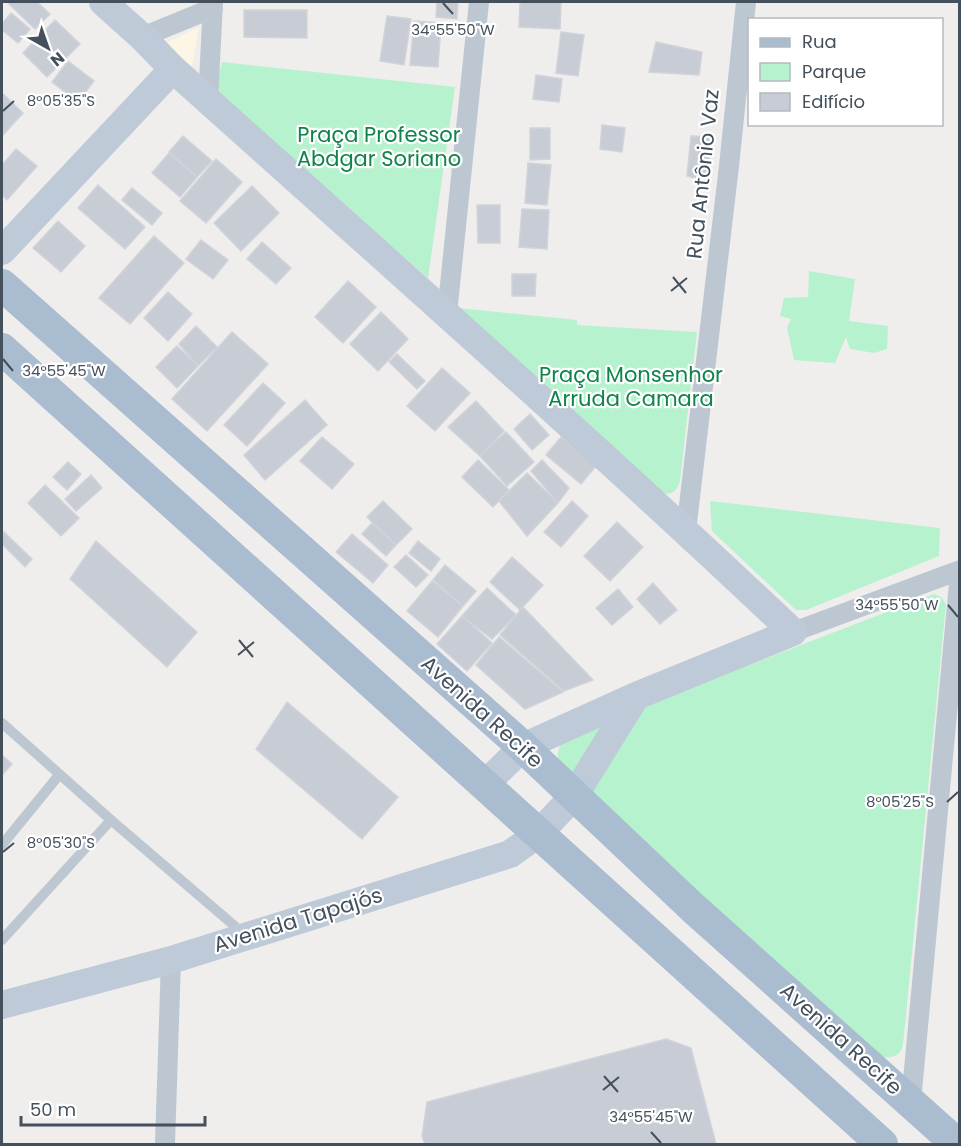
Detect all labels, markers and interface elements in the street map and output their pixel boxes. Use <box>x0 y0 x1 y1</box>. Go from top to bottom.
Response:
north arrow <box>18 18 78 78</box>
legend <box>748 18 943 126</box>
text: 34°55'50"W <box>411 19 495 40</box>
text: Rua <box>802 29 837 54</box>
text: N <box>45 46 69 72</box>
text: Parque <box>802 59 866 84</box>
street label: Rua Antônio Vaz <box>679 88 726 260</box>
text: Edifício <box>802 89 865 114</box>
text: 8°05'35"S <box>27 90 95 111</box>
park label: Praça Professor Abdgar Soriano <box>297 120 461 173</box>
text: 34°55'45"W <box>22 360 106 381</box>
park label: Praça Monsenhor Arruda Camara <box>539 360 723 413</box>
text: 34°55'50"W <box>855 594 939 615</box>
street label: Avenida Recife <box>415 649 550 774</box>
text: 8°05'25"S <box>866 791 934 812</box>
text: 8°05'30"S <box>27 832 95 853</box>
street label: Avenida Tapajós <box>210 880 386 959</box>
street label: Avenida Recife <box>774 976 909 1101</box>
scale bar <box>21 1089 206 1127</box>
text: 50 m <box>30 1097 76 1122</box>
text: 34°55'45"W <box>609 1106 693 1127</box>

